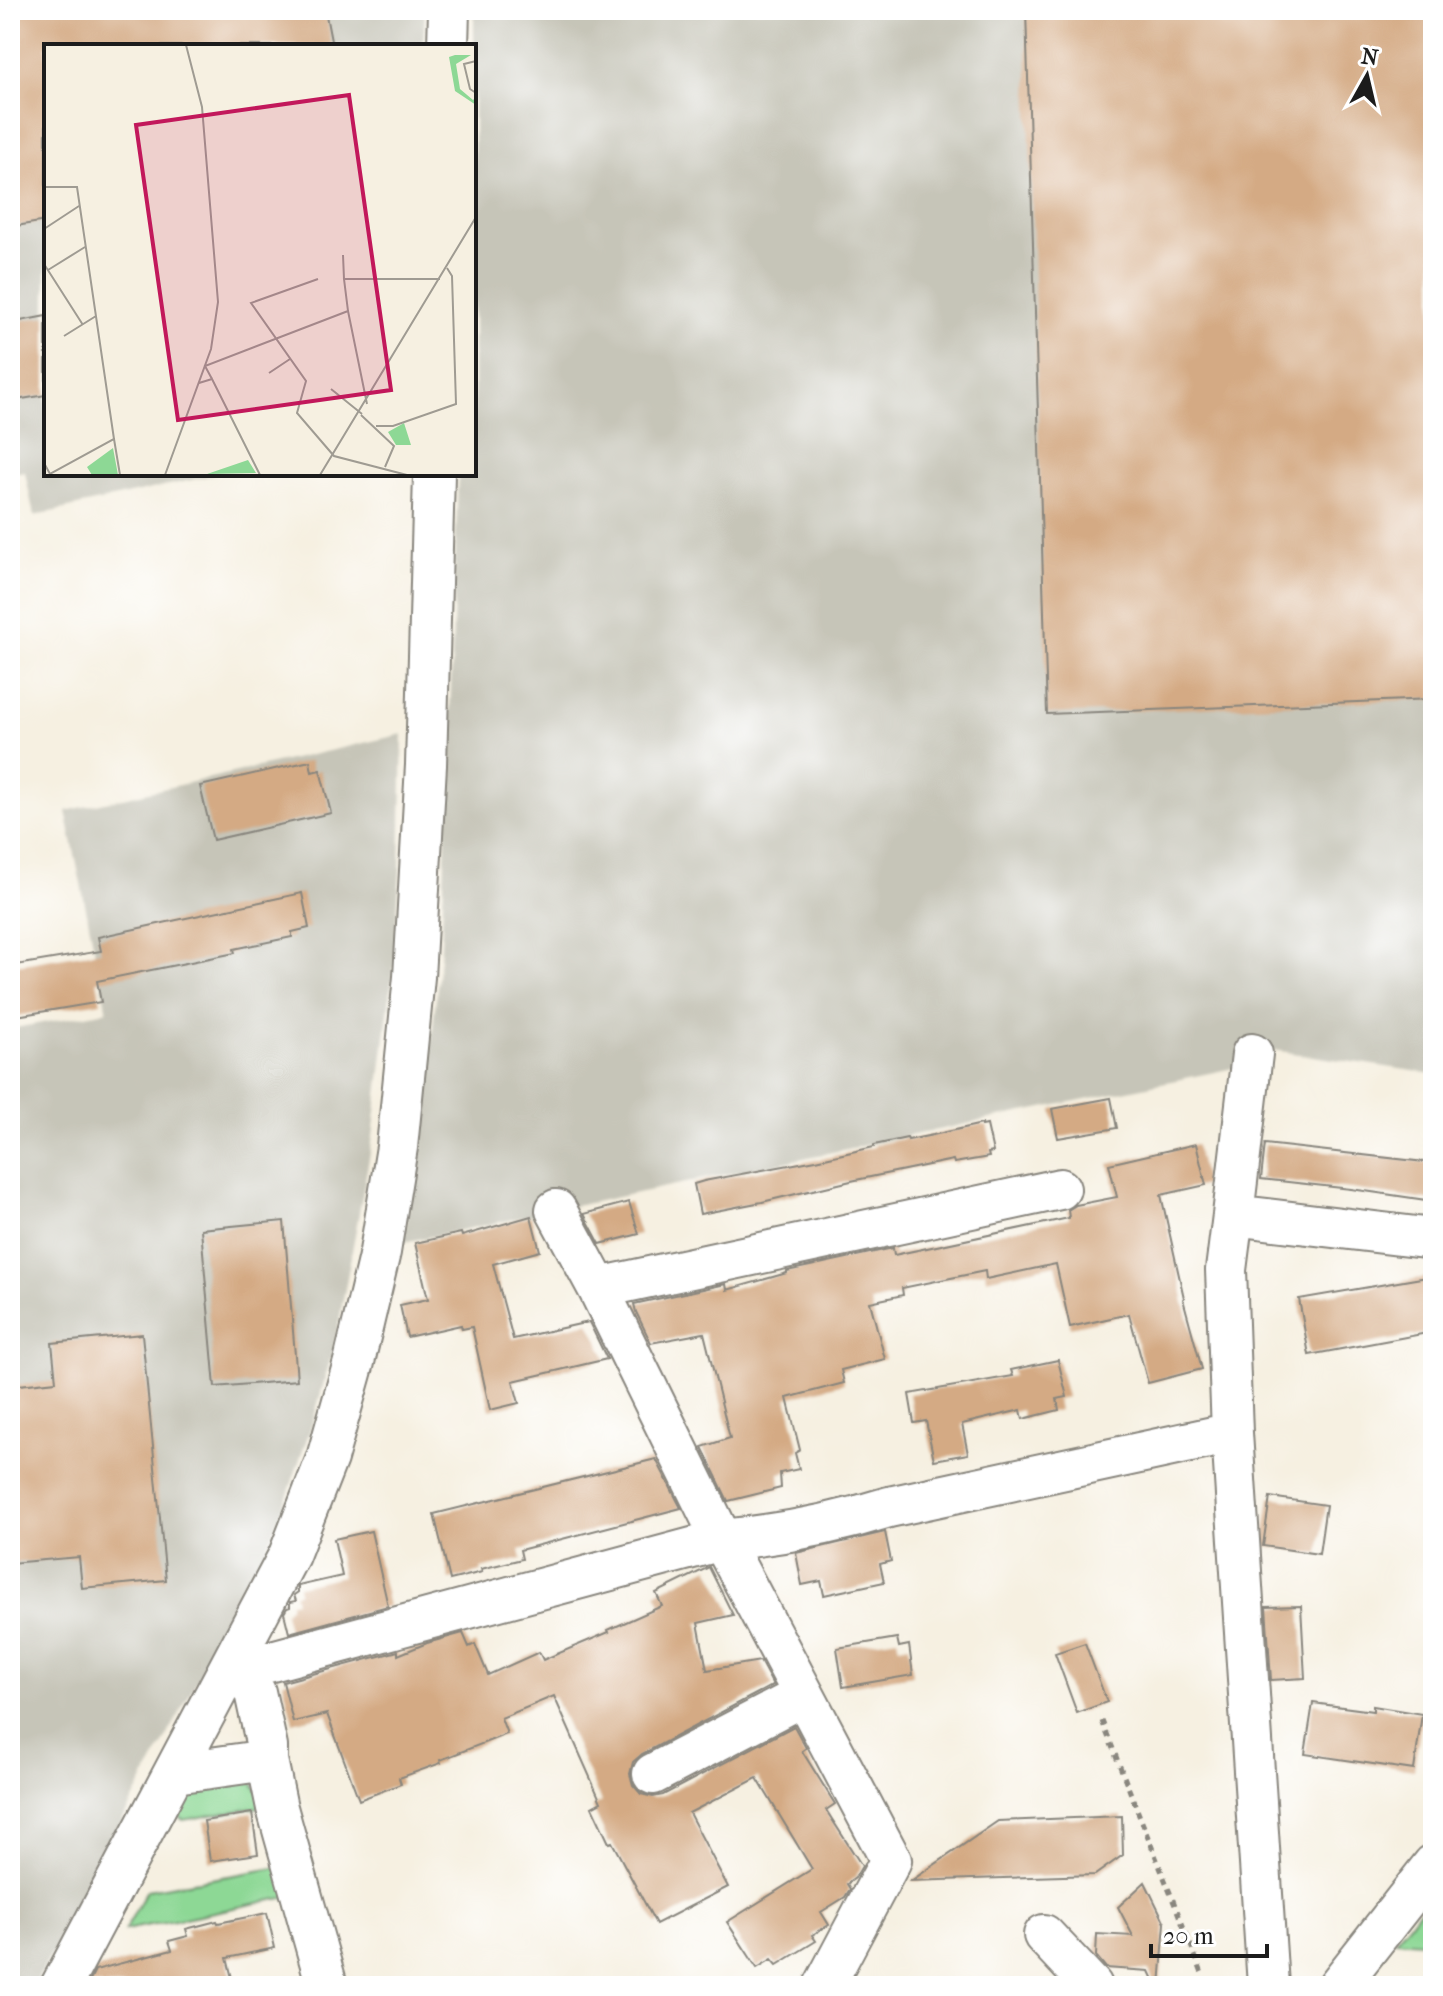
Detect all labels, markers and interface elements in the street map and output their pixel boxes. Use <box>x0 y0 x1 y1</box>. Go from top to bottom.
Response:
north arrow <box>1327 36 1407 116</box>
text: N <box>1360 43 1380 71</box>
inset map <box>44 44 476 476</box>
scale bar <box>1151 1908 1267 1958</box>
text: 20 m <box>1163 1922 1214 1950</box>

